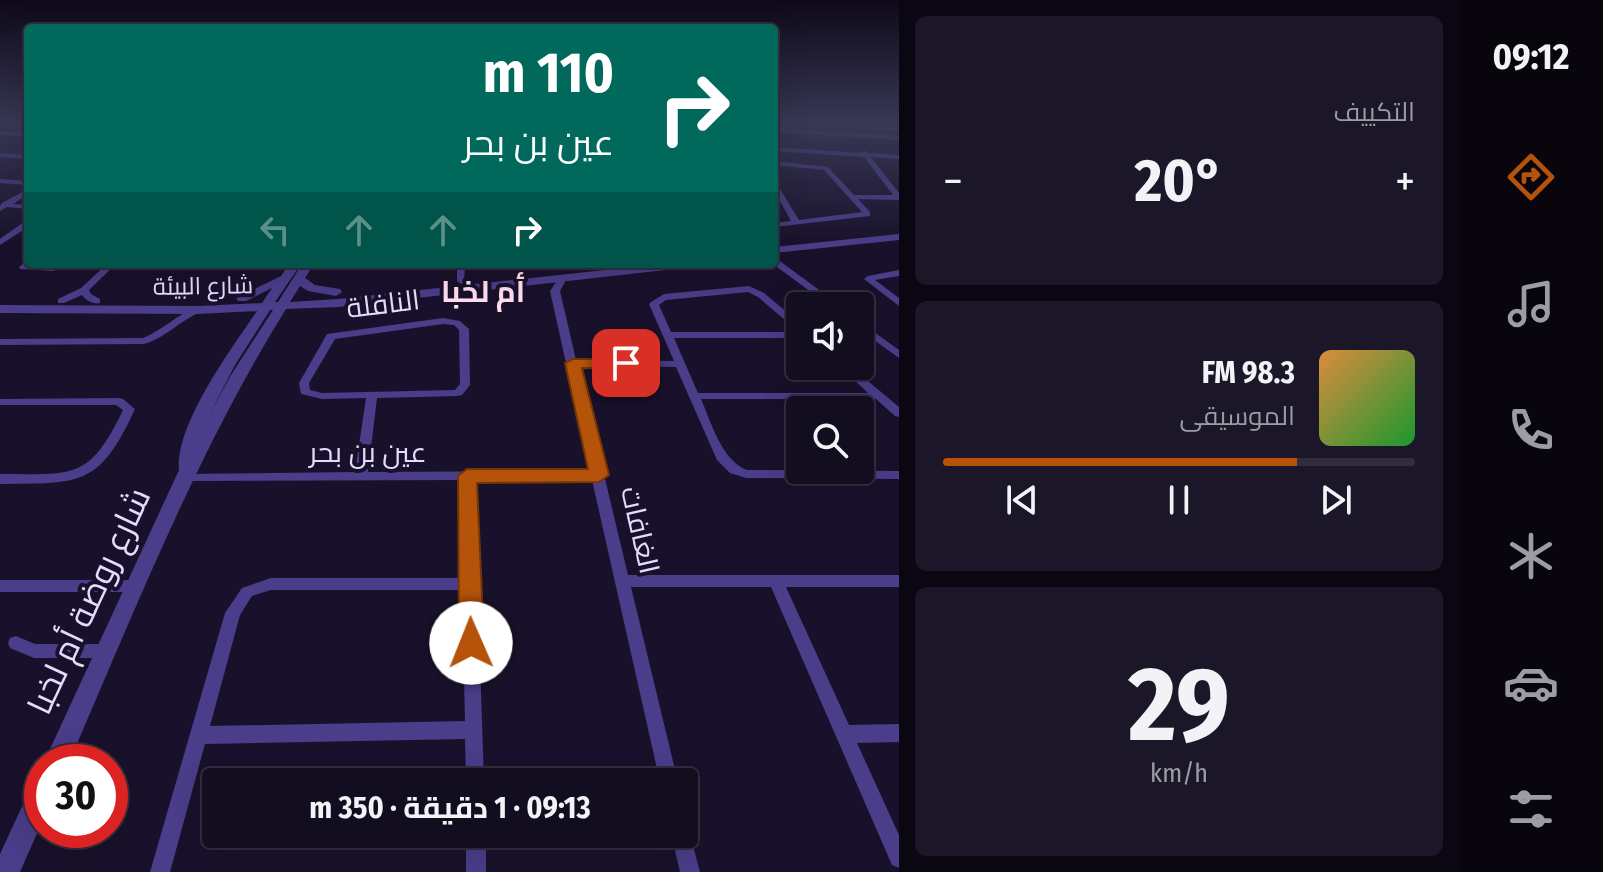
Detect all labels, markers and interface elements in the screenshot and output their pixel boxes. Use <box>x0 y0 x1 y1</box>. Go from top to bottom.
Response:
text: 09:12 <box>1493 35 1569 79</box>
text: 110 m <box>483 40 614 107</box>
icon: right <box>642 56 746 160</box>
text: التكييف <box>1333 97 1415 128</box>
text: عين بن بحر <box>463 121 614 165</box>
text: 20° <box>1135 145 1223 217</box>
icon: directions <box>1503 149 1559 205</box>
text: − <box>943 155 963 208</box>
text: + <box>1395 155 1415 208</box>
icon: left <box>253 208 297 252</box>
icon: ahead <box>337 208 381 252</box>
icon: ahead <box>421 208 465 252</box>
icon: right <box>505 208 549 252</box>
street label: شارع البيئة <box>153 271 253 303</box>
district label: أم لخبا <box>441 272 525 312</box>
icon: music <box>1503 276 1559 332</box>
street label: النافلة <box>345 283 421 325</box>
map controls <box>786 292 874 484</box>
button: sound <box>786 292 874 380</box>
pin <box>592 329 660 397</box>
icon: arrive <box>604 341 648 385</box>
text: 98.3 FM <box>1202 355 1295 391</box>
button: search <box>786 396 874 484</box>
text: الموسيقى <box>1180 401 1295 432</box>
icon: phone <box>1503 402 1559 458</box>
street label: عين بن بحر <box>307 436 427 469</box>
icon: previous <box>1000 478 1044 522</box>
icon: pause <box>1157 478 1201 522</box>
icon: next <box>1314 478 1358 522</box>
street label: شارع روضة أم لخبا <box>18 481 162 722</box>
street label: الغافات <box>614 483 666 577</box>
icon: climate <box>1503 528 1559 584</box>
position arrow <box>429 601 513 685</box>
text: 29 <box>1128 643 1230 768</box>
icon: car <box>1503 655 1559 711</box>
speed limit sign: 30 <box>24 744 128 848</box>
text: km/h <box>1150 758 1208 789</box>
icon: filters <box>1503 781 1559 837</box>
text: 09:13 · 1 دقيقة · 350 m <box>309 790 591 826</box>

